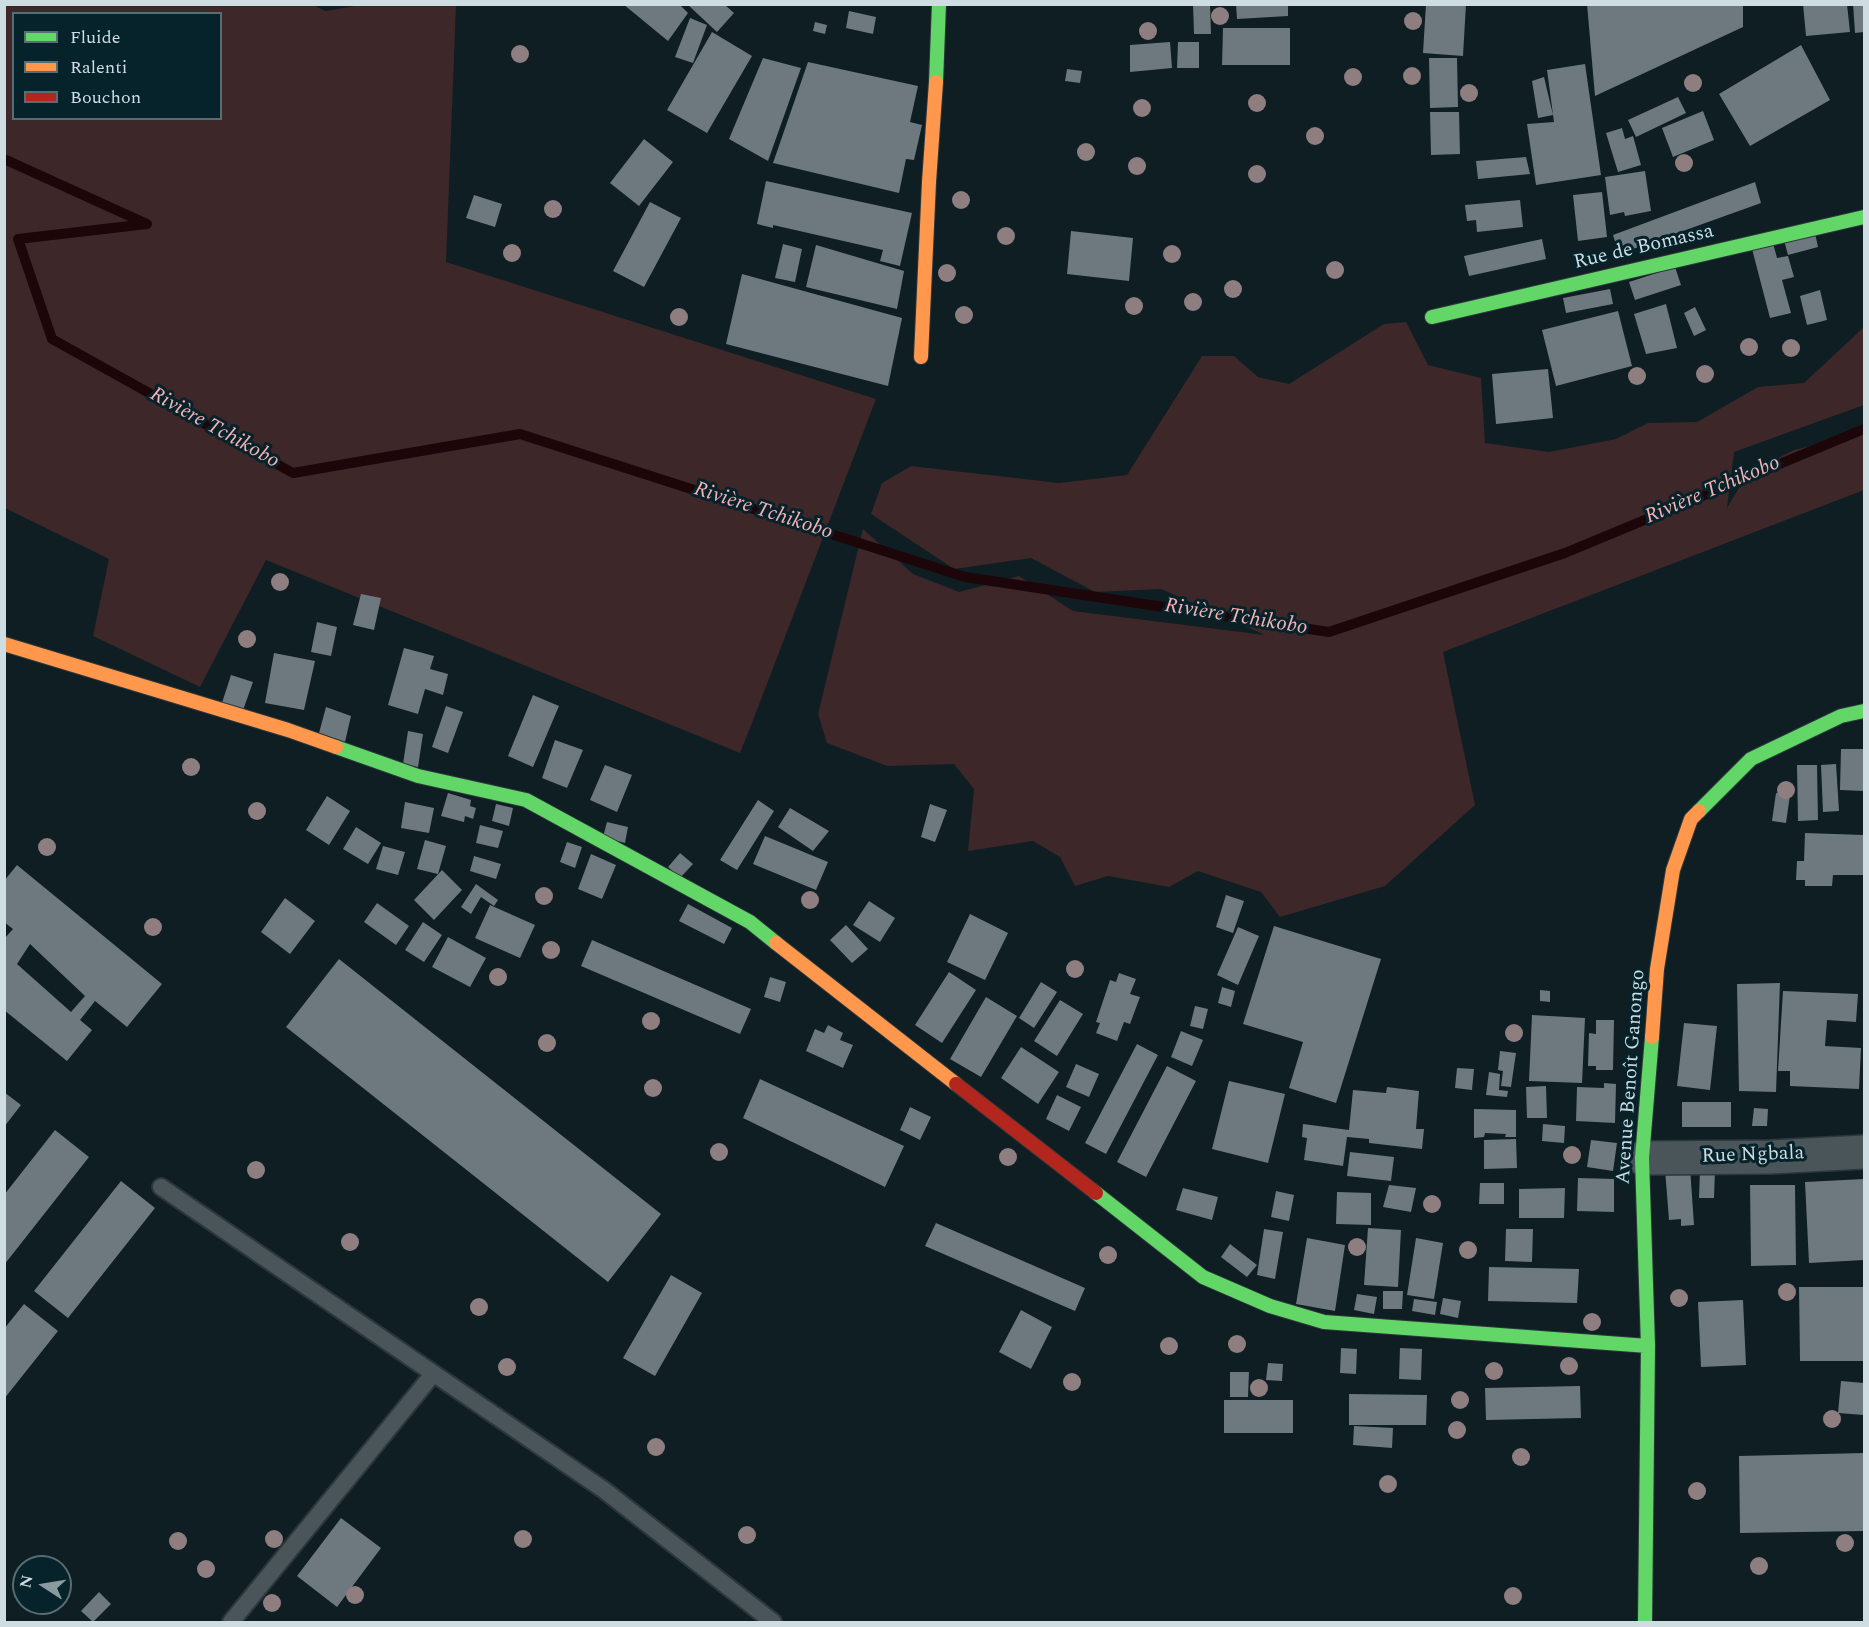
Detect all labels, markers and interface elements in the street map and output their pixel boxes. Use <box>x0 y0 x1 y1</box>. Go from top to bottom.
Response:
legend <box>12 12 222 120</box>
text: Fluide <box>70 24 121 51</box>
text: Ralenti <box>70 54 127 81</box>
text: Bouchon <box>70 84 141 111</box>
street label: Rue de Bomassa <box>1572 220 1716 276</box>
water label: Rivière Tchikobo <box>145 383 283 475</box>
water label: Rivière Tchikobo <box>1642 451 1784 531</box>
water label: Rivière Tchikobo <box>690 478 836 546</box>
water label: Rivière Tchikobo <box>1163 594 1309 642</box>
street label: Avenue Benoît Ganongo <box>1613 969 1651 1185</box>
street label: Rue Ngbala <box>1701 1142 1805 1170</box>
north arrow <box>12 1555 72 1615</box>
text: N <box>13 1573 39 1591</box>

